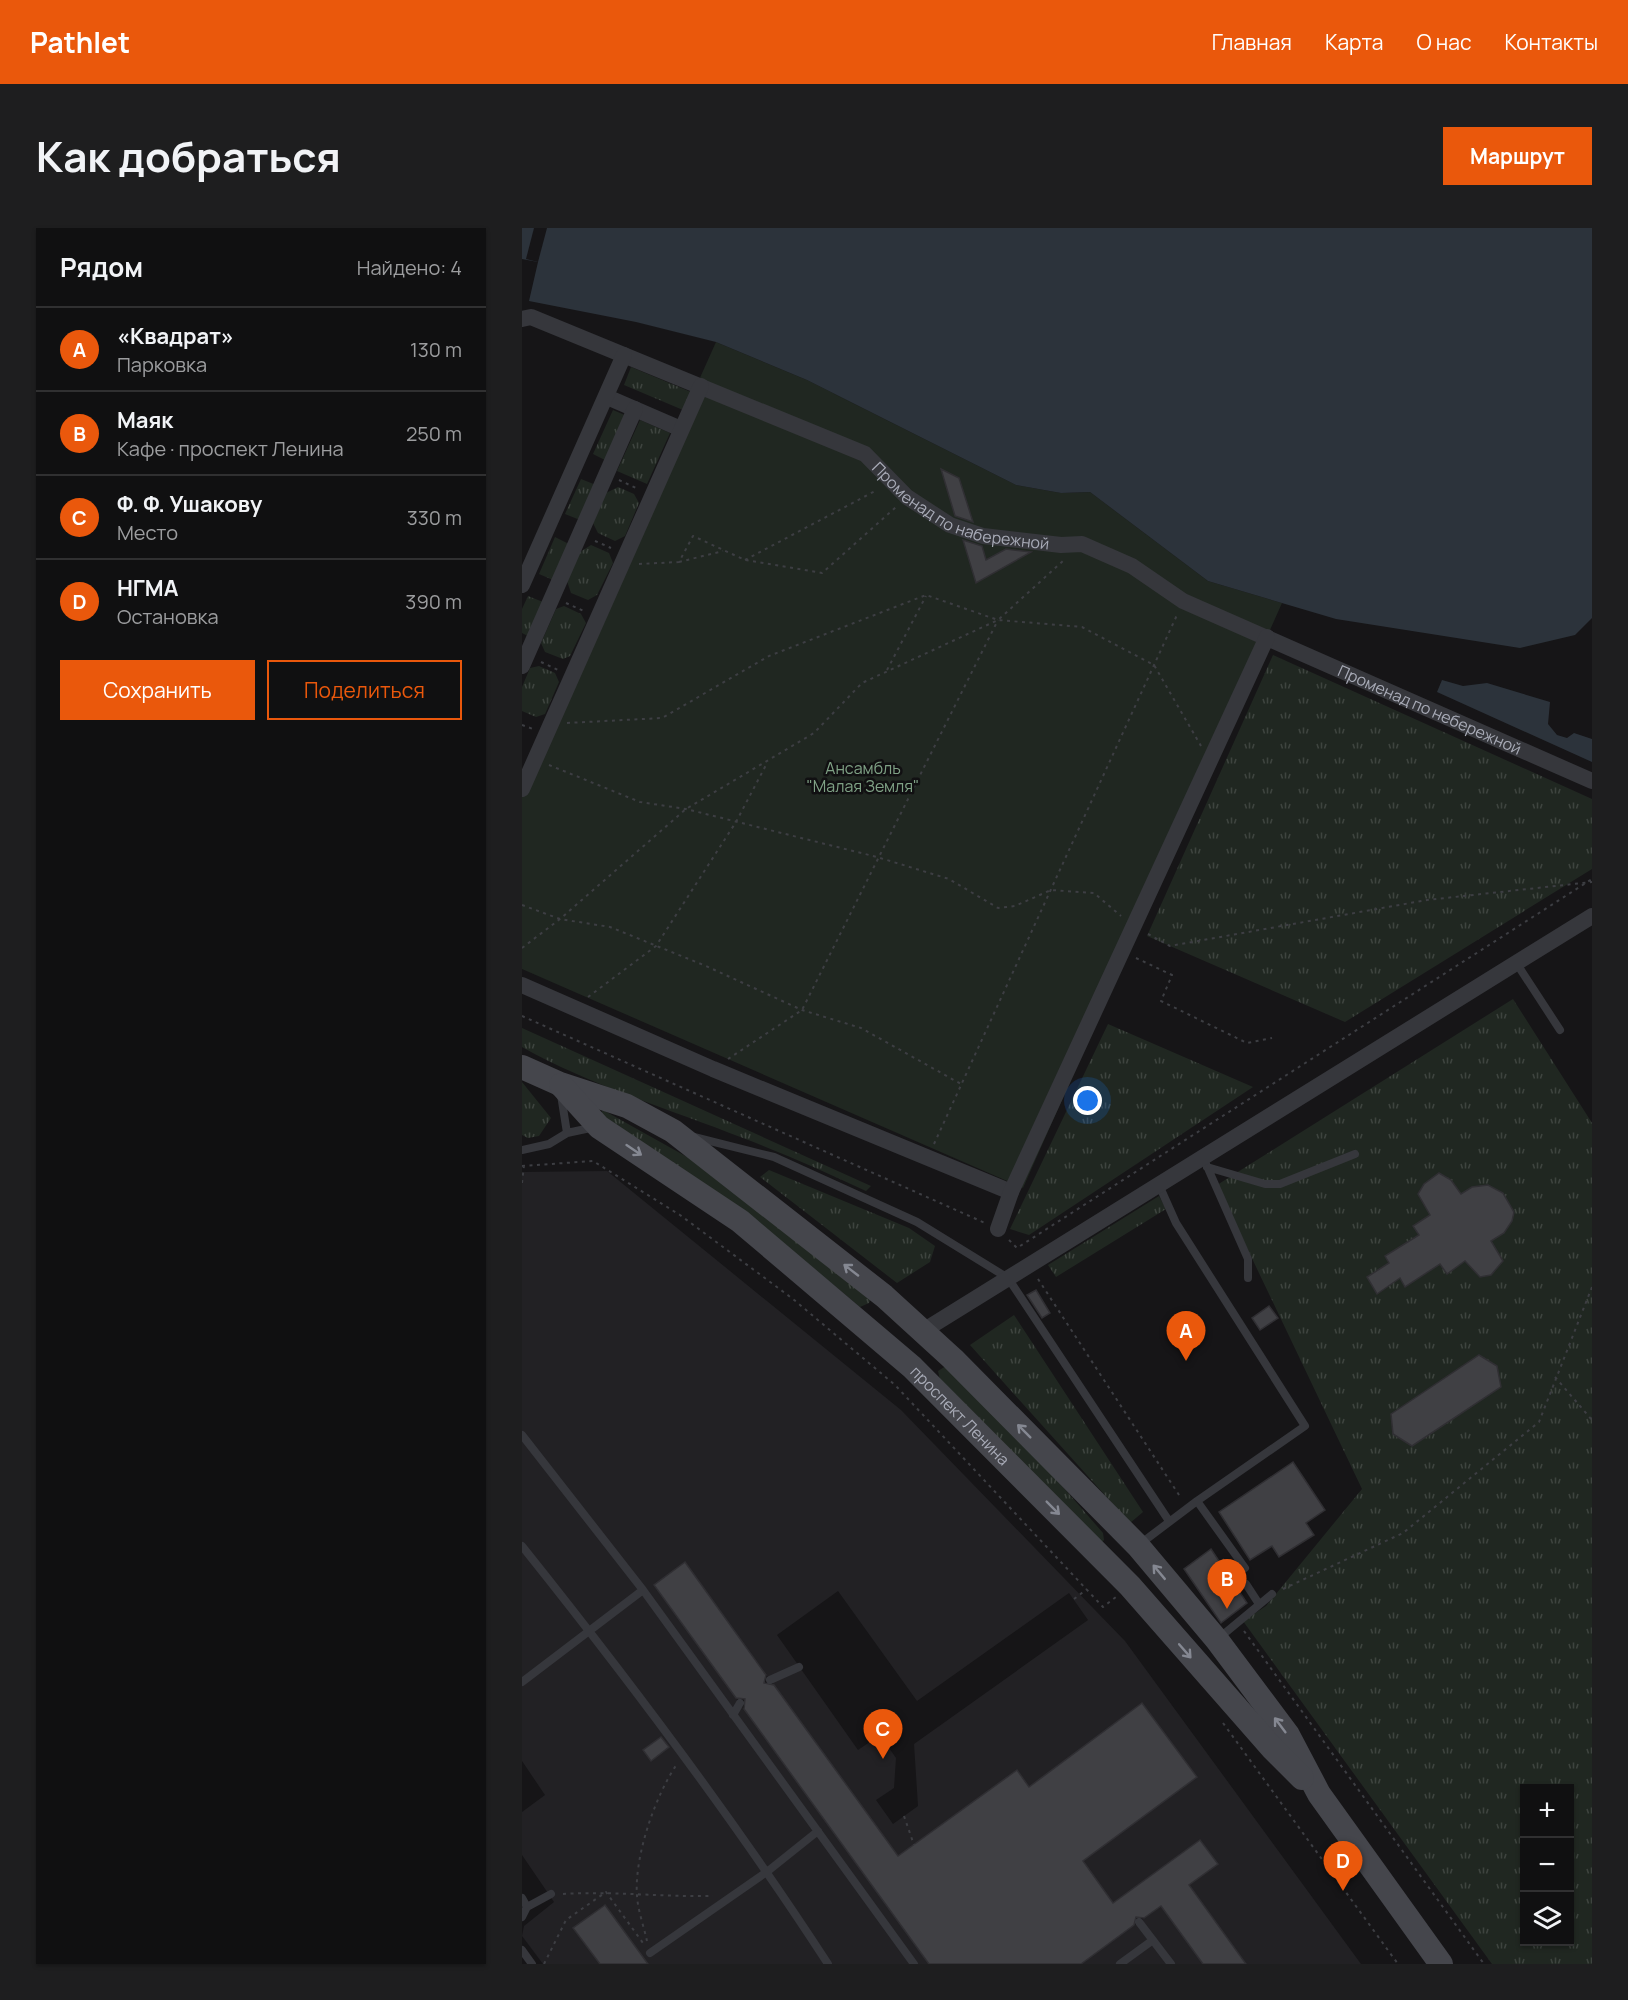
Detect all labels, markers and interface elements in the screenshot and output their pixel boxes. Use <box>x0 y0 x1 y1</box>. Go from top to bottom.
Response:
text: Pathlet <box>30 23 130 61</box>
text: Главная <box>1212 28 1292 56</box>
text: Карта <box>1325 28 1383 56</box>
text: О нас <box>1416 28 1472 56</box>
text: Контакты <box>1505 28 1598 56</box>
text: Как добраться <box>36 127 341 185</box>
button: Маршрут <box>1443 127 1592 185</box>
text: Рядом <box>60 249 143 285</box>
text: Найдено: 4 <box>357 254 462 281</box>
text: «Квадрат» <box>117 321 234 351</box>
text: A <box>73 336 86 363</box>
text: 130 m <box>410 336 462 363</box>
text: Парковка <box>117 351 207 378</box>
text: Маяк <box>117 405 173 435</box>
text: B <box>73 420 86 447</box>
text: 250 m <box>406 420 462 447</box>
text: Кафе · проспект Ленина <box>117 435 344 462</box>
street label: Променад по набережной <box>867 457 1050 555</box>
text: Ф. Ф. Ушакову <box>117 489 262 519</box>
text: C <box>72 504 87 531</box>
text: 330 m <box>407 504 462 531</box>
text: Место <box>117 519 178 546</box>
text: НГМА <box>117 573 178 603</box>
text: D <box>72 588 87 615</box>
text: 390 m <box>405 588 462 615</box>
text: Остановка <box>117 603 219 630</box>
street label: Променад по небережной <box>1334 659 1525 760</box>
button: Сохранить <box>60 660 255 720</box>
button: Поделиться <box>267 660 462 720</box>
park label: Ансамбль "Малая Земля" <box>807 757 919 797</box>
your location <box>1073 1086 1102 1115</box>
one-way arrow <box>626 1144 642 1156</box>
one-way arrow <box>843 1264 859 1277</box>
pin: A <box>1166 1312 1206 1361</box>
street label: проспект Ленина <box>906 1361 1015 1470</box>
one-way arrow <box>1017 1424 1032 1439</box>
one-way arrow <box>1045 1500 1060 1515</box>
pin: B <box>1208 1560 1246 1609</box>
one-way arrow <box>1153 1564 1166 1580</box>
one-way arrow <box>1179 1643 1192 1659</box>
pin: C <box>864 1710 902 1759</box>
one-way arrow <box>1274 1717 1286 1733</box>
map controls <box>1520 1784 1574 1946</box>
button: + <box>1520 1784 1574 1838</box>
button: − <box>1520 1838 1574 1892</box>
pin: D <box>1324 1842 1362 1891</box>
button: layers <box>1520 1892 1574 1946</box>

